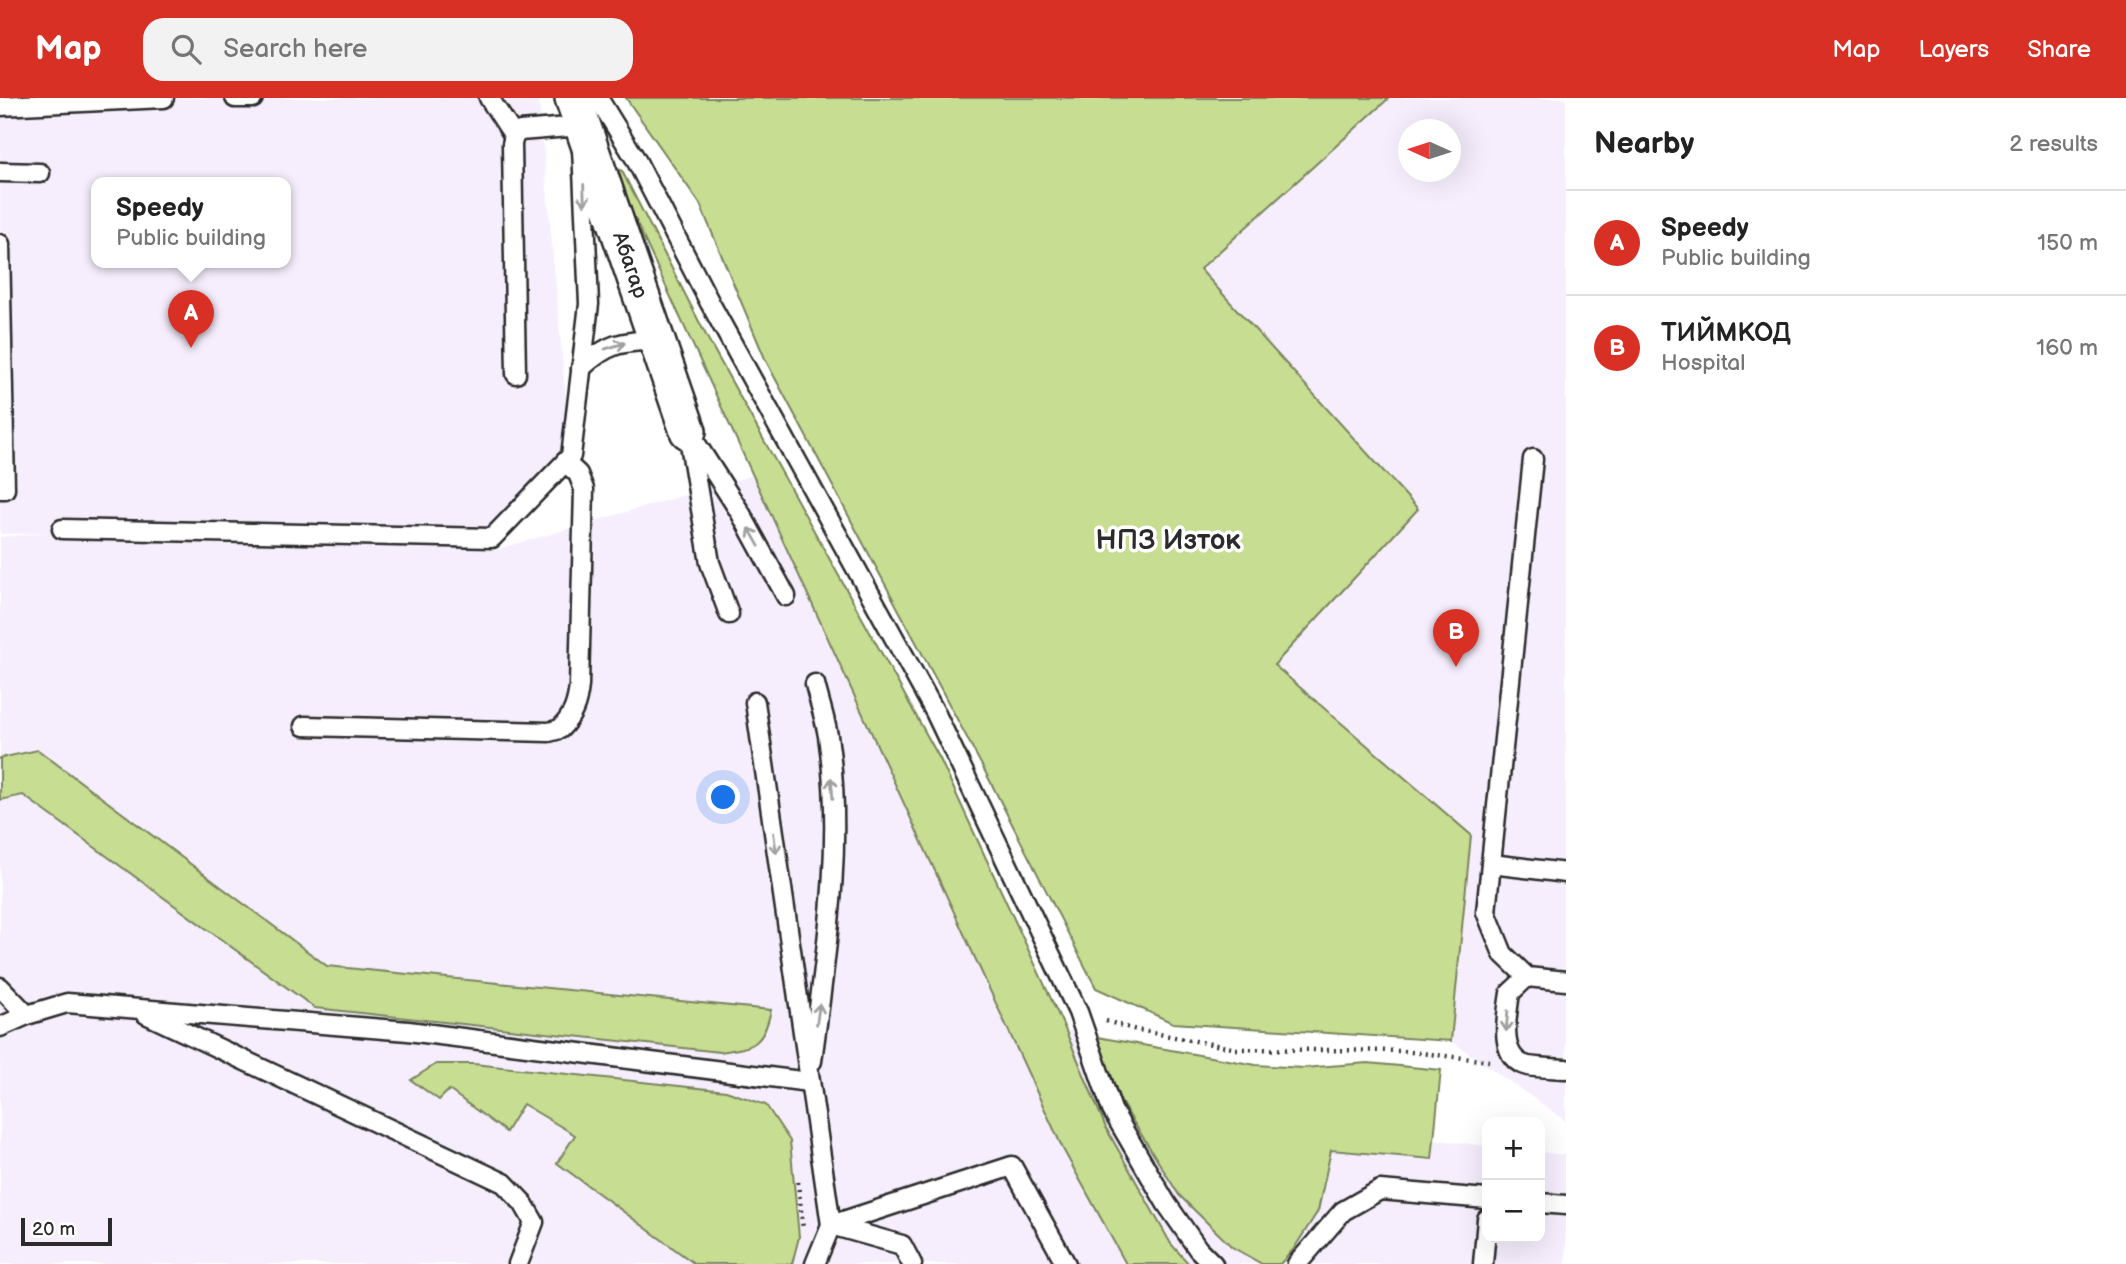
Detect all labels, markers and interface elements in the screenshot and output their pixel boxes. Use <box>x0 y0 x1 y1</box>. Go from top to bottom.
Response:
search box <box>143 18 633 81</box>
text: Map <box>35 29 101 69</box>
icon: search <box>167 30 205 68</box>
text: Search here <box>223 34 367 65</box>
text: Map <box>1832 35 1880 64</box>
text: Layers <box>1918 35 1989 64</box>
text: Share <box>2027 35 2091 64</box>
north arrow <box>1398 119 1461 182</box>
text: Nearby <box>1594 126 1694 162</box>
text: 2 results <box>2009 130 2098 158</box>
popup <box>91 177 291 268</box>
one-way arrow <box>578 183 591 206</box>
text: Speedy <box>116 193 204 224</box>
text: Speedy <box>1661 213 1749 244</box>
text: Public building <box>116 224 266 252</box>
street label: Абагар <box>607 228 653 302</box>
text: A <box>1610 229 1624 257</box>
text: 150 m <box>2037 229 2098 257</box>
text: Public building <box>1661 244 1811 272</box>
pin: A <box>168 290 214 348</box>
text: ТИЙМКОД <box>1661 318 1791 349</box>
text: B <box>1609 334 1625 362</box>
text: 160 m <box>2036 334 2098 362</box>
one-way arrow <box>604 338 626 351</box>
text: Hospital <box>1661 349 1746 377</box>
district label: НПЗ Изток <box>1096 524 1241 557</box>
one-way arrow <box>746 527 760 547</box>
pin: B <box>1433 609 1479 667</box>
one-way arrow <box>825 777 838 800</box>
your location <box>706 780 740 814</box>
one-way arrow <box>769 831 782 854</box>
one-way arrow <box>812 1003 825 1026</box>
one-way arrow <box>1500 1009 1513 1032</box>
map controls <box>1482 1117 1545 1243</box>
button: + <box>1482 1117 1545 1180</box>
button: − <box>1482 1180 1545 1243</box>
scale bar <box>21 1215 112 1247</box>
text: 20 m <box>32 1218 75 1241</box>

